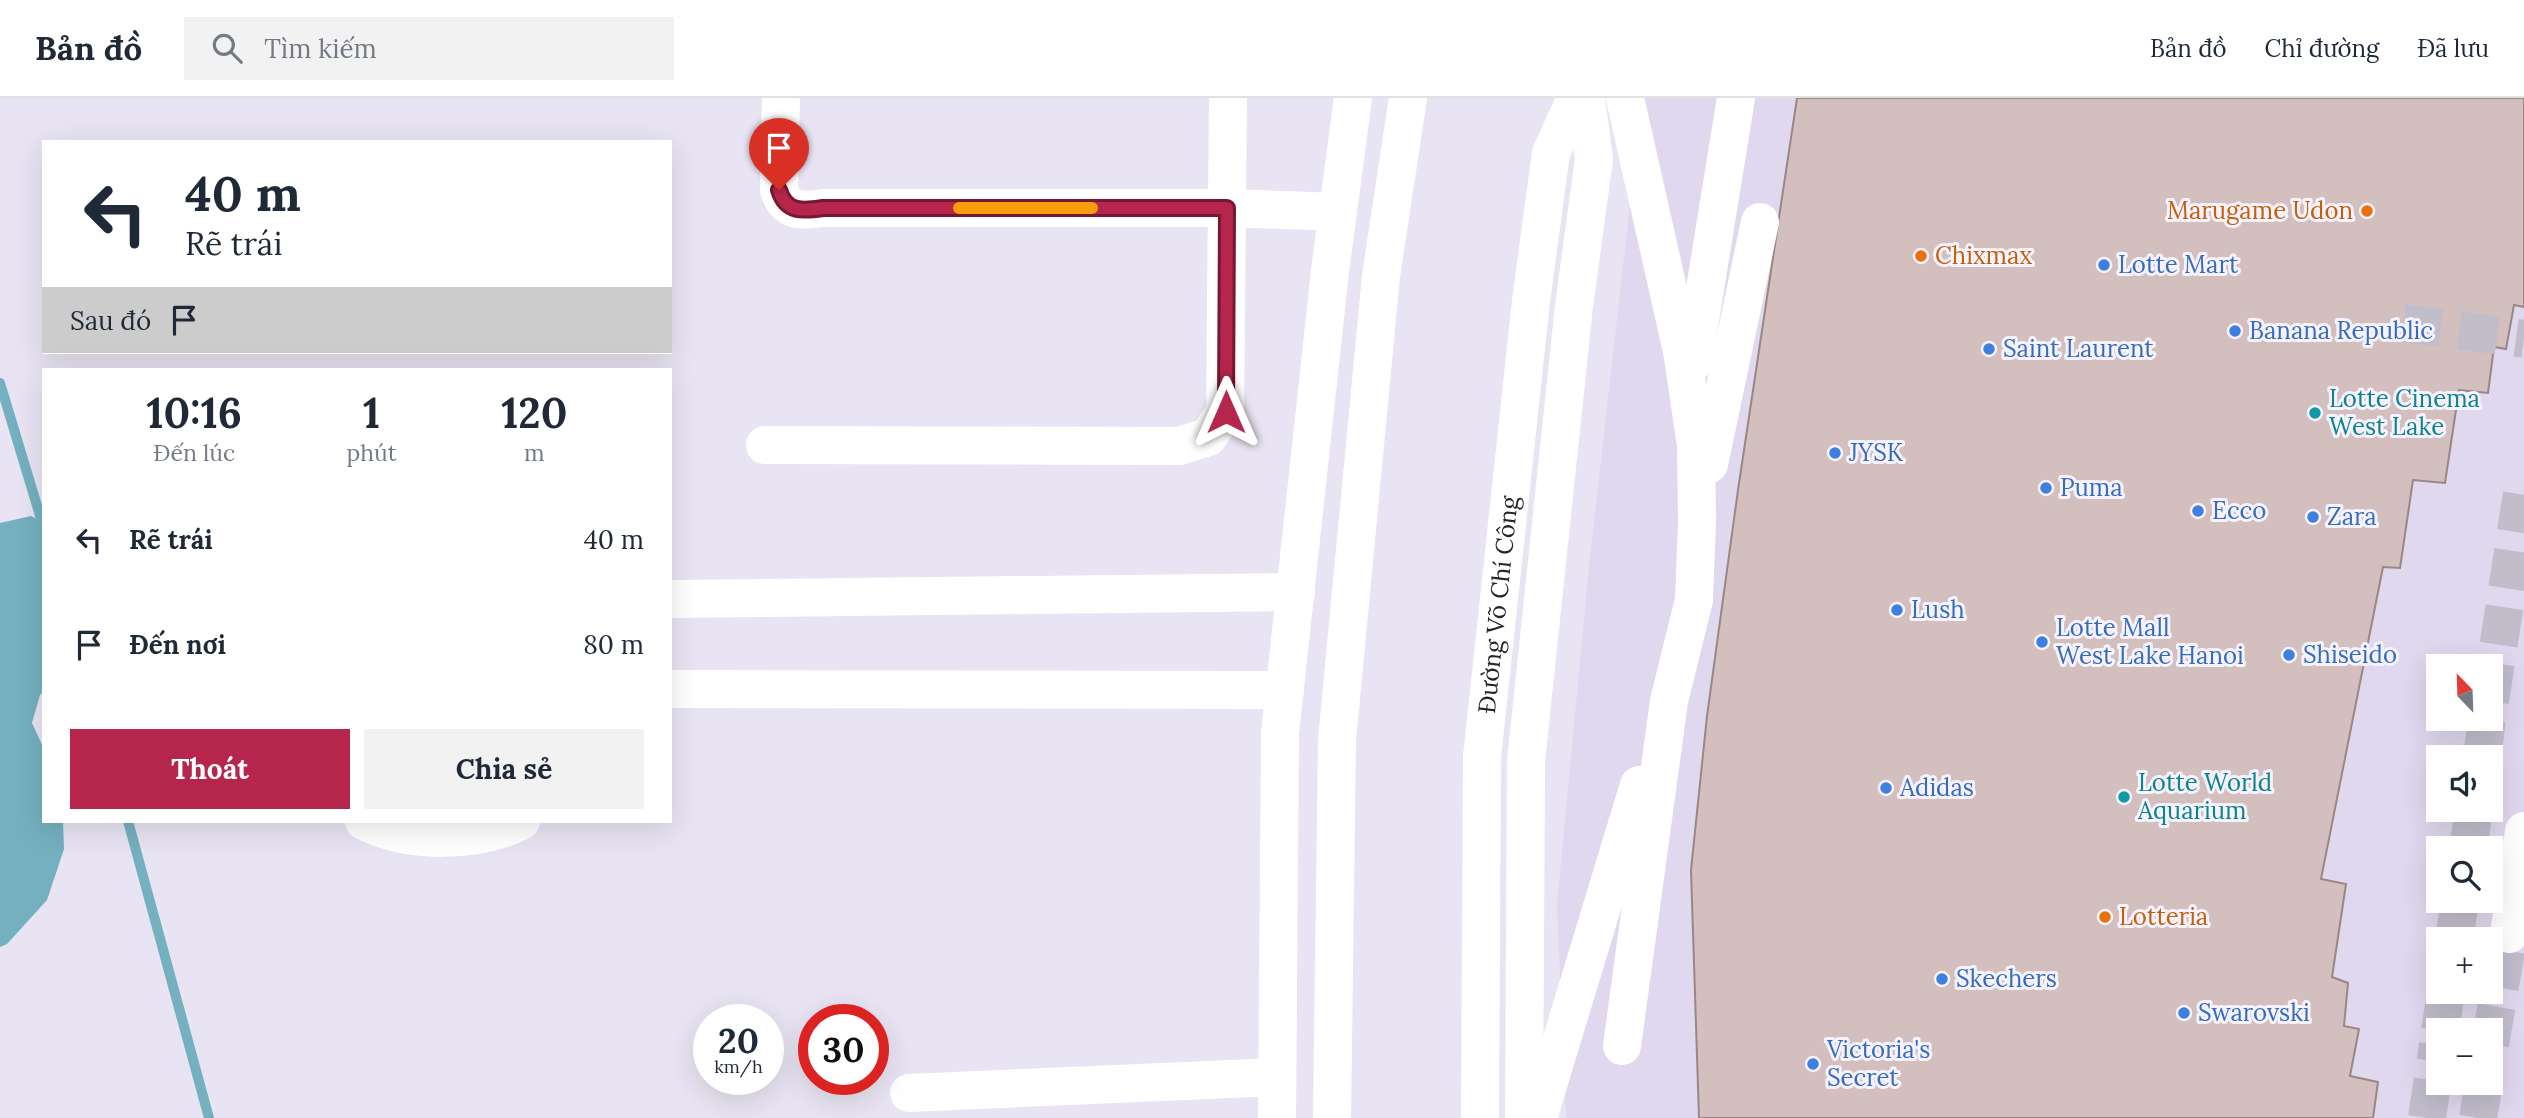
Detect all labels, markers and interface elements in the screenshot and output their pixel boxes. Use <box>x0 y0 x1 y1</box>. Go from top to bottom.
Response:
search box <box>184 17 674 80</box>
text: Bản đồ <box>35 27 142 69</box>
icon: search <box>208 29 246 67</box>
text: Tìm kiếm <box>264 32 377 65</box>
text: Bản đồ <box>2150 33 2227 64</box>
text: Chỉ đường <box>2265 33 2379 64</box>
text: Đã lưu <box>2417 33 2489 64</box>
pin <box>749 118 809 190</box>
icon: arrive <box>760 129 798 167</box>
text: 40 m <box>185 162 301 224</box>
icon: left <box>70 168 161 259</box>
place label: Marugame Udon <box>2167 195 2353 226</box>
marker: Marugame Udon <box>2359 203 2375 219</box>
text: Rẽ trái <box>185 223 282 264</box>
place label: Chixmax <box>1935 240 2032 271</box>
marker: Chixmax <box>1913 248 1929 264</box>
place label: Lotte Mart <box>2118 249 2239 280</box>
marker: Lotte Mart <box>2096 257 2112 273</box>
icon: arrive <box>165 301 203 339</box>
text: Sau đó <box>70 304 151 337</box>
place label: Banana Republic <box>2249 315 2433 346</box>
marker: Banana Republic <box>2227 323 2243 339</box>
place label: Saint Laurent <box>2003 333 2154 364</box>
marker: Saint Laurent <box>1981 341 1997 357</box>
position arrow <box>1189 375 1263 449</box>
place label: Lotte Cinema West Lake <box>2329 383 2480 442</box>
text: 10:16 <box>147 386 242 440</box>
text: 1 <box>363 386 380 440</box>
text: 120 <box>501 386 567 440</box>
marker: Lotte Cinema West Lake <box>2307 405 2323 421</box>
place label: JYSK <box>1848 437 1904 468</box>
text: Đến lúc <box>153 438 235 467</box>
text: phút <box>347 438 397 467</box>
text: m <box>524 438 545 467</box>
marker: JYSK <box>1827 445 1843 461</box>
place label: Puma <box>2060 472 2123 503</box>
marker: Puma <box>2038 480 2054 496</box>
street label: Đường Võ Chí Công <box>1471 494 1525 715</box>
place label: Ecco <box>2212 495 2266 526</box>
place label: Zara <box>2327 501 2377 532</box>
marker: Ecco <box>2190 503 2206 519</box>
marker: Zara <box>2305 509 2321 525</box>
icon: left <box>70 521 108 559</box>
text: Rẽ trái <box>129 523 213 556</box>
text: 40 m <box>584 523 644 556</box>
place label: Lush <box>1911 594 1965 625</box>
marker: Lush <box>1889 602 1905 618</box>
place label: Lotte Mall West Lake Hanoi <box>2056 612 2244 671</box>
icon: arrive <box>70 626 108 664</box>
text: Đến nơi <box>129 628 226 661</box>
text: 80 m <box>583 628 644 661</box>
marker: Lotte Mall West Lake Hanoi <box>2034 634 2050 650</box>
place label: Shiseido <box>2303 639 2397 670</box>
marker: Shiseido <box>2281 647 2297 663</box>
north arrow <box>2426 654 2502 732</box>
map controls <box>2426 654 2503 1095</box>
button: Thoát <box>70 729 350 809</box>
button: Chia sẻ <box>364 729 644 809</box>
button: sound <box>2426 745 2503 822</box>
place label: Lotte World Aquarium <box>2137 767 2272 826</box>
place label: Adidas <box>1899 772 1974 803</box>
marker: Adidas <box>1878 780 1894 796</box>
marker: Lotte World Aquarium <box>2116 789 2132 805</box>
button: search <box>2426 836 2503 913</box>
place label: Lotteria <box>2119 901 2208 932</box>
marker: Lotteria <box>2097 909 2113 925</box>
button: + <box>2426 927 2503 1004</box>
place label: Skechers <box>1956 963 2057 994</box>
marker: Skechers <box>1934 971 1950 987</box>
place label: Swarovski <box>2198 997 2310 1028</box>
speed limit sign: 30 <box>798 1004 889 1095</box>
marker: Swarovski <box>2176 1005 2192 1021</box>
text: 20 <box>718 1018 759 1063</box>
button: − <box>2426 1018 2503 1095</box>
place label: Victoria's Secret <box>1826 1034 1930 1093</box>
text: km/h <box>714 1055 763 1078</box>
marker: Victoria's Secret <box>1805 1056 1821 1072</box>

